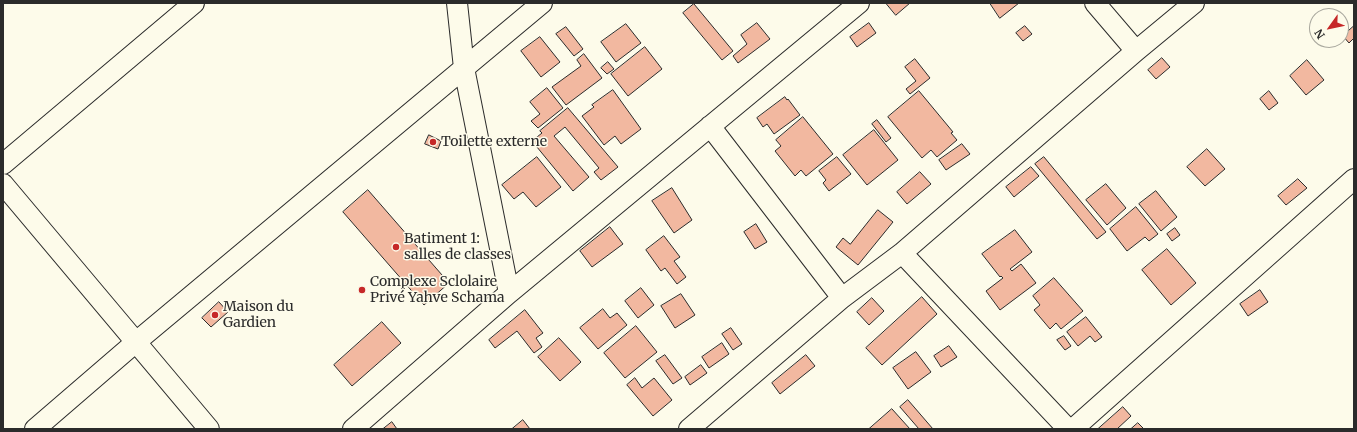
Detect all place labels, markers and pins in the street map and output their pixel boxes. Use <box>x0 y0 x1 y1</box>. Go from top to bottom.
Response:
place label: Toilette externe <box>441 134 547 150</box>
marker: Toilette externe <box>428 137 438 147</box>
place label: Batiment 1: salles de classes <box>404 231 511 264</box>
marker: Batiment 1: salles de classes <box>391 242 401 252</box>
place label: Complexe Sclolaire Privé Yahve Schama <box>370 274 505 306</box>
marker: Complexe Sclolaire Privé Yahve Schama <box>357 285 367 295</box>
place label: Maison du Gardien <box>223 299 294 332</box>
marker: Maison du Gardien <box>210 310 220 320</box>

